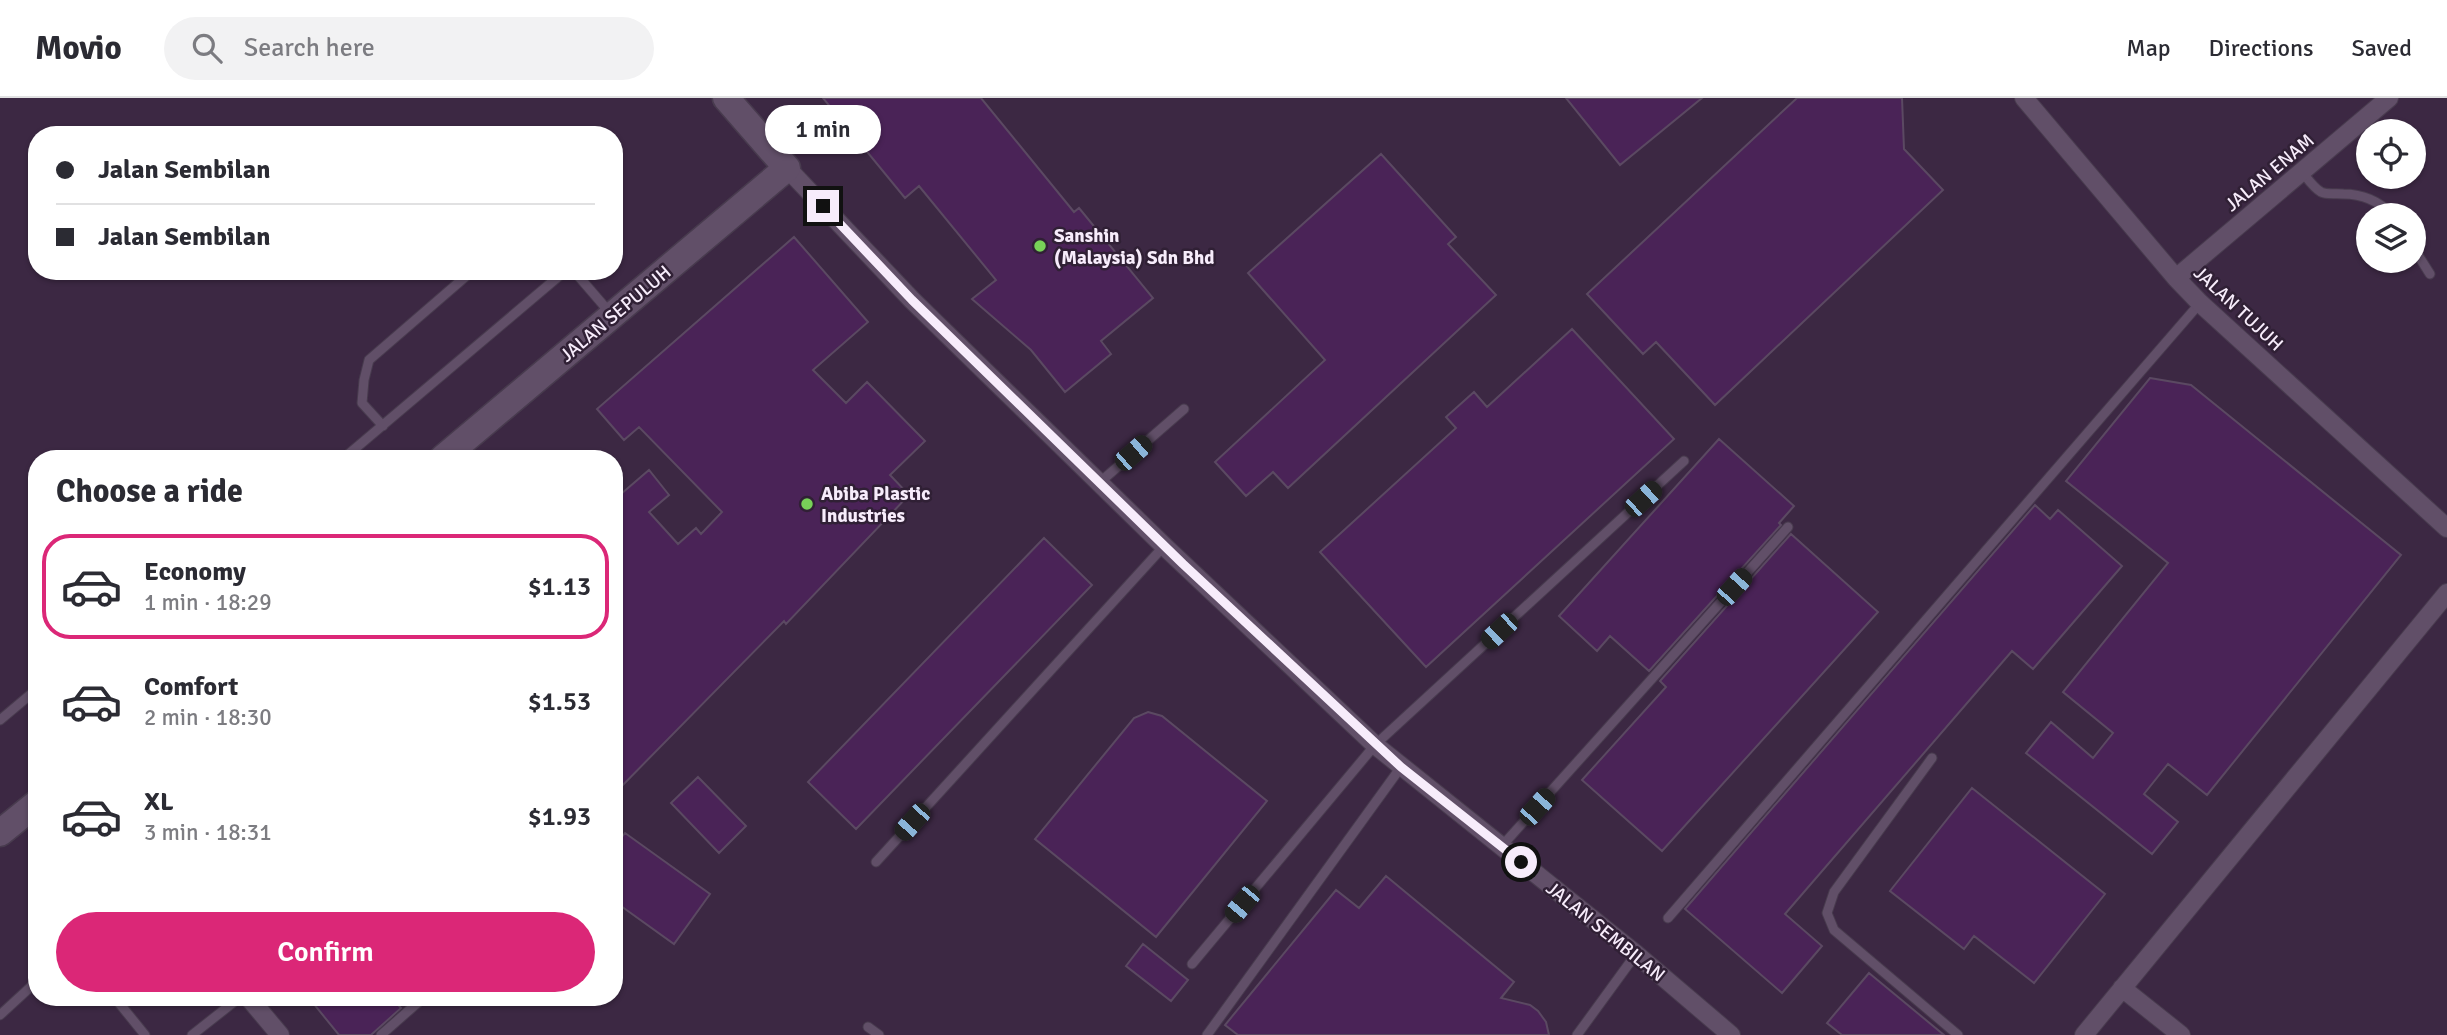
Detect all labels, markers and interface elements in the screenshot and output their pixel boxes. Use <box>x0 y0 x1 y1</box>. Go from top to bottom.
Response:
search box <box>164 17 654 80</box>
text: Movio <box>35 28 122 69</box>
icon: search <box>188 29 226 67</box>
text: Search here <box>244 32 375 64</box>
text: Map <box>2126 33 2171 63</box>
text: Directions <box>2209 33 2314 63</box>
text: Saved <box>2352 33 2412 63</box>
callout: 1 min <box>765 105 881 154</box>
text: 1 min <box>795 115 851 144</box>
map controls <box>2356 119 2426 273</box>
button: locate <box>2356 119 2426 189</box>
street label: JALAN ENAM <box>2220 129 2319 217</box>
text: Jalan Sembilan <box>98 154 270 186</box>
route end <box>807 190 839 222</box>
button: layers <box>2356 203 2426 273</box>
text: Jalan Sembilan <box>98 221 270 253</box>
place label: Sanshin (Malaysia) Sdn Bhd <box>1054 224 1215 270</box>
marker: Sanshin (Malaysia) Sdn Bhd <box>1032 238 1048 254</box>
street label: JALAN SEPULUH <box>555 260 676 367</box>
street label: JALAN TUJUH <box>2188 261 2288 356</box>
car <box>1111 431 1156 475</box>
text: Choose a ride <box>56 472 243 511</box>
car <box>1621 477 1666 521</box>
place label: Abiba Plastic Industries <box>821 482 930 528</box>
marker: Abiba Plastic Industries <box>799 496 815 512</box>
icon: car <box>60 555 123 618</box>
text: Economy <box>144 556 246 588</box>
car <box>1713 564 1756 610</box>
text: $1.13 <box>528 571 591 603</box>
text: 1 min · 18:29 <box>144 588 272 617</box>
car <box>1477 609 1522 653</box>
icon: car <box>60 670 123 733</box>
text: Comfort <box>144 671 238 703</box>
text: $1.53 <box>528 686 591 718</box>
text: 2 min · 18:30 <box>144 703 272 732</box>
car <box>1516 784 1559 830</box>
icon: car <box>60 785 123 848</box>
text: XL <box>144 786 174 818</box>
car <box>891 799 934 845</box>
text: $1.93 <box>528 801 591 833</box>
text: 3 min · 18:31 <box>144 818 272 847</box>
route start <box>1505 846 1537 878</box>
street label: JALAN SEMBILAN <box>1541 876 1670 987</box>
car <box>1221 881 1264 927</box>
button: Confirm <box>56 912 595 992</box>

